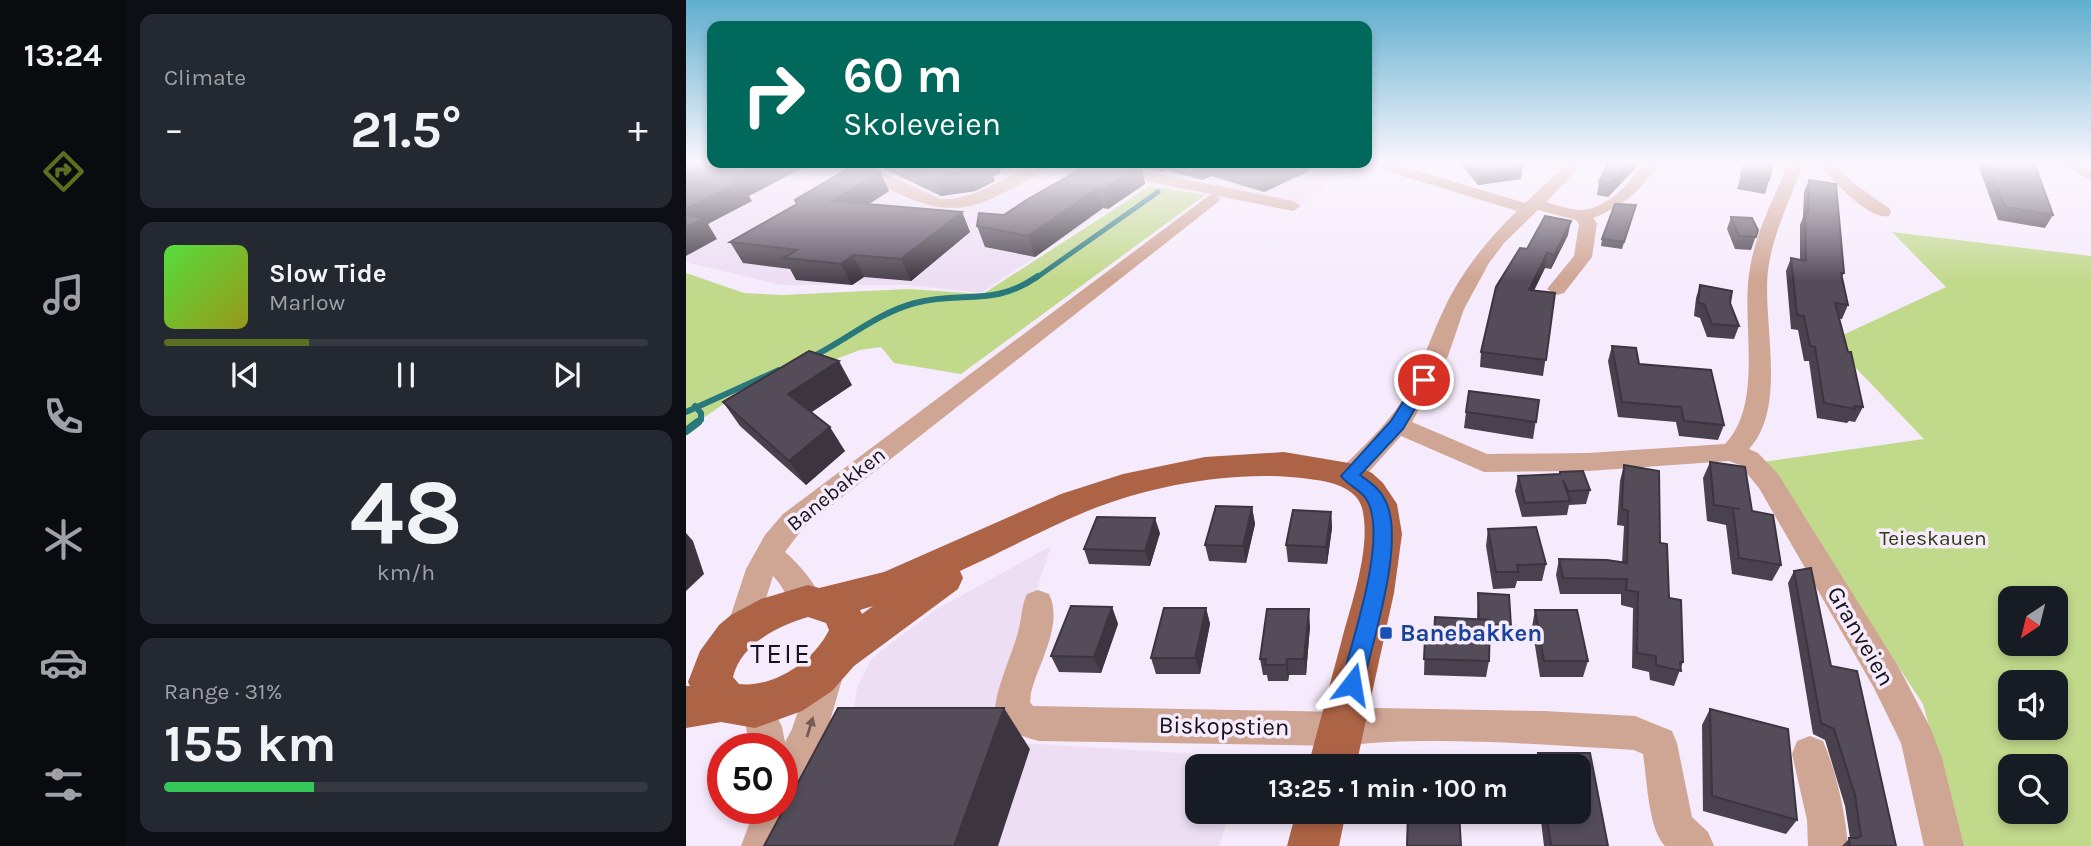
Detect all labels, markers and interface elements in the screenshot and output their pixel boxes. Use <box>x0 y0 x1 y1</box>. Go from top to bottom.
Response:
text: 13:24 <box>24 37 102 74</box>
text: 60 m <box>843 47 963 104</box>
icon: right <box>728 49 819 140</box>
text: Climate <box>164 64 246 91</box>
text: 21.5° <box>350 99 462 160</box>
text: Skoleveien <box>843 106 1001 143</box>
text: − <box>164 107 184 152</box>
text: + <box>628 107 648 152</box>
icon: directions <box>39 147 88 196</box>
text: Slow Tide <box>269 258 387 289</box>
icon: music <box>39 270 88 319</box>
text: Marlow <box>269 289 345 316</box>
pin <box>1394 350 1454 410</box>
icon: previous <box>226 356 264 394</box>
icon: pause <box>387 356 425 394</box>
icon: next <box>548 356 586 394</box>
icon: arrive <box>1405 361 1443 399</box>
icon: phone <box>39 392 88 441</box>
street label: Banebakken <box>782 442 890 536</box>
text: 48 <box>350 460 462 566</box>
icon: climate <box>39 515 88 564</box>
park label: Teieskauen <box>1879 526 1987 550</box>
text: km/h <box>377 559 435 586</box>
street label: Granveien <box>1821 581 1901 691</box>
north arrow <box>1998 586 2068 656</box>
map controls <box>1998 586 2068 824</box>
place label: Banebakken <box>1400 619 1542 647</box>
marker: Banebakken <box>1378 625 1394 641</box>
district label: TEIE <box>750 637 812 670</box>
icon: car <box>39 638 88 687</box>
position arrow <box>1315 647 1389 721</box>
button: sound <box>1998 670 2068 740</box>
text: Range · 31% <box>164 678 282 705</box>
street label: Biskopstien <box>1158 711 1290 741</box>
text: 155 km <box>164 713 336 774</box>
one-way arrow <box>805 717 815 738</box>
speed limit sign: 50 <box>707 733 798 824</box>
button: search <box>1998 754 2068 824</box>
icon: filters <box>39 760 88 809</box>
text: 13:25 · 1 min · 100 m <box>1268 773 1508 804</box>

